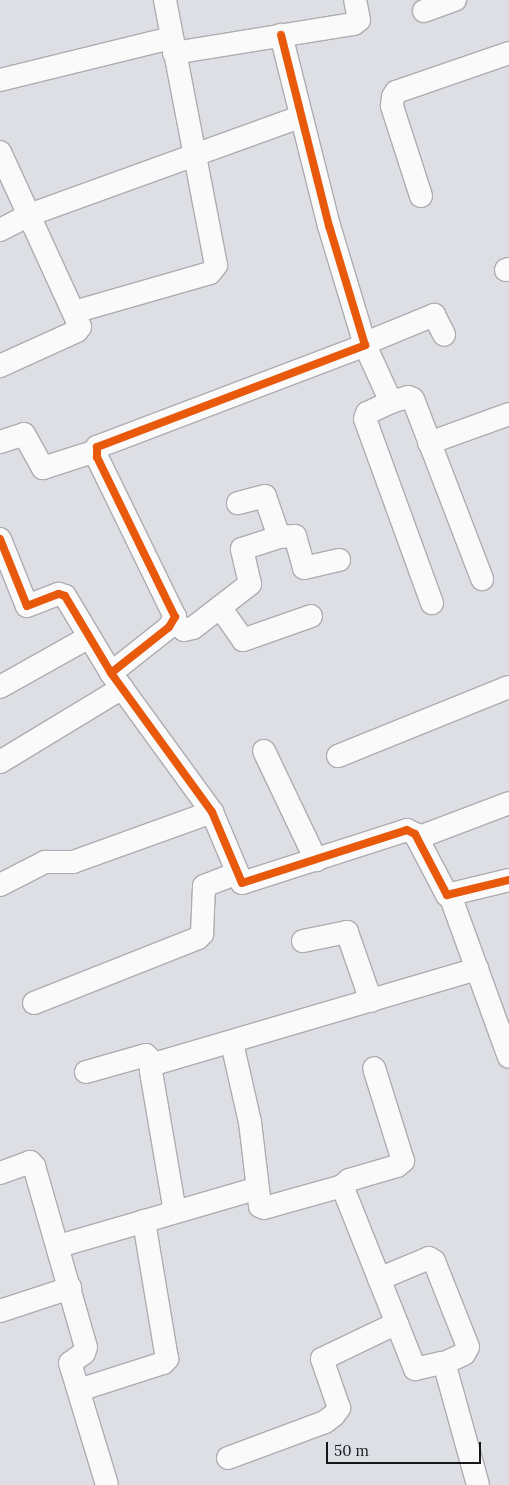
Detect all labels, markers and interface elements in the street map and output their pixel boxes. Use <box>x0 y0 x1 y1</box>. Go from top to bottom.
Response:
scale bar <box>329 1432 484 1464</box>
text: 50 m <box>334 1441 369 1460</box>

